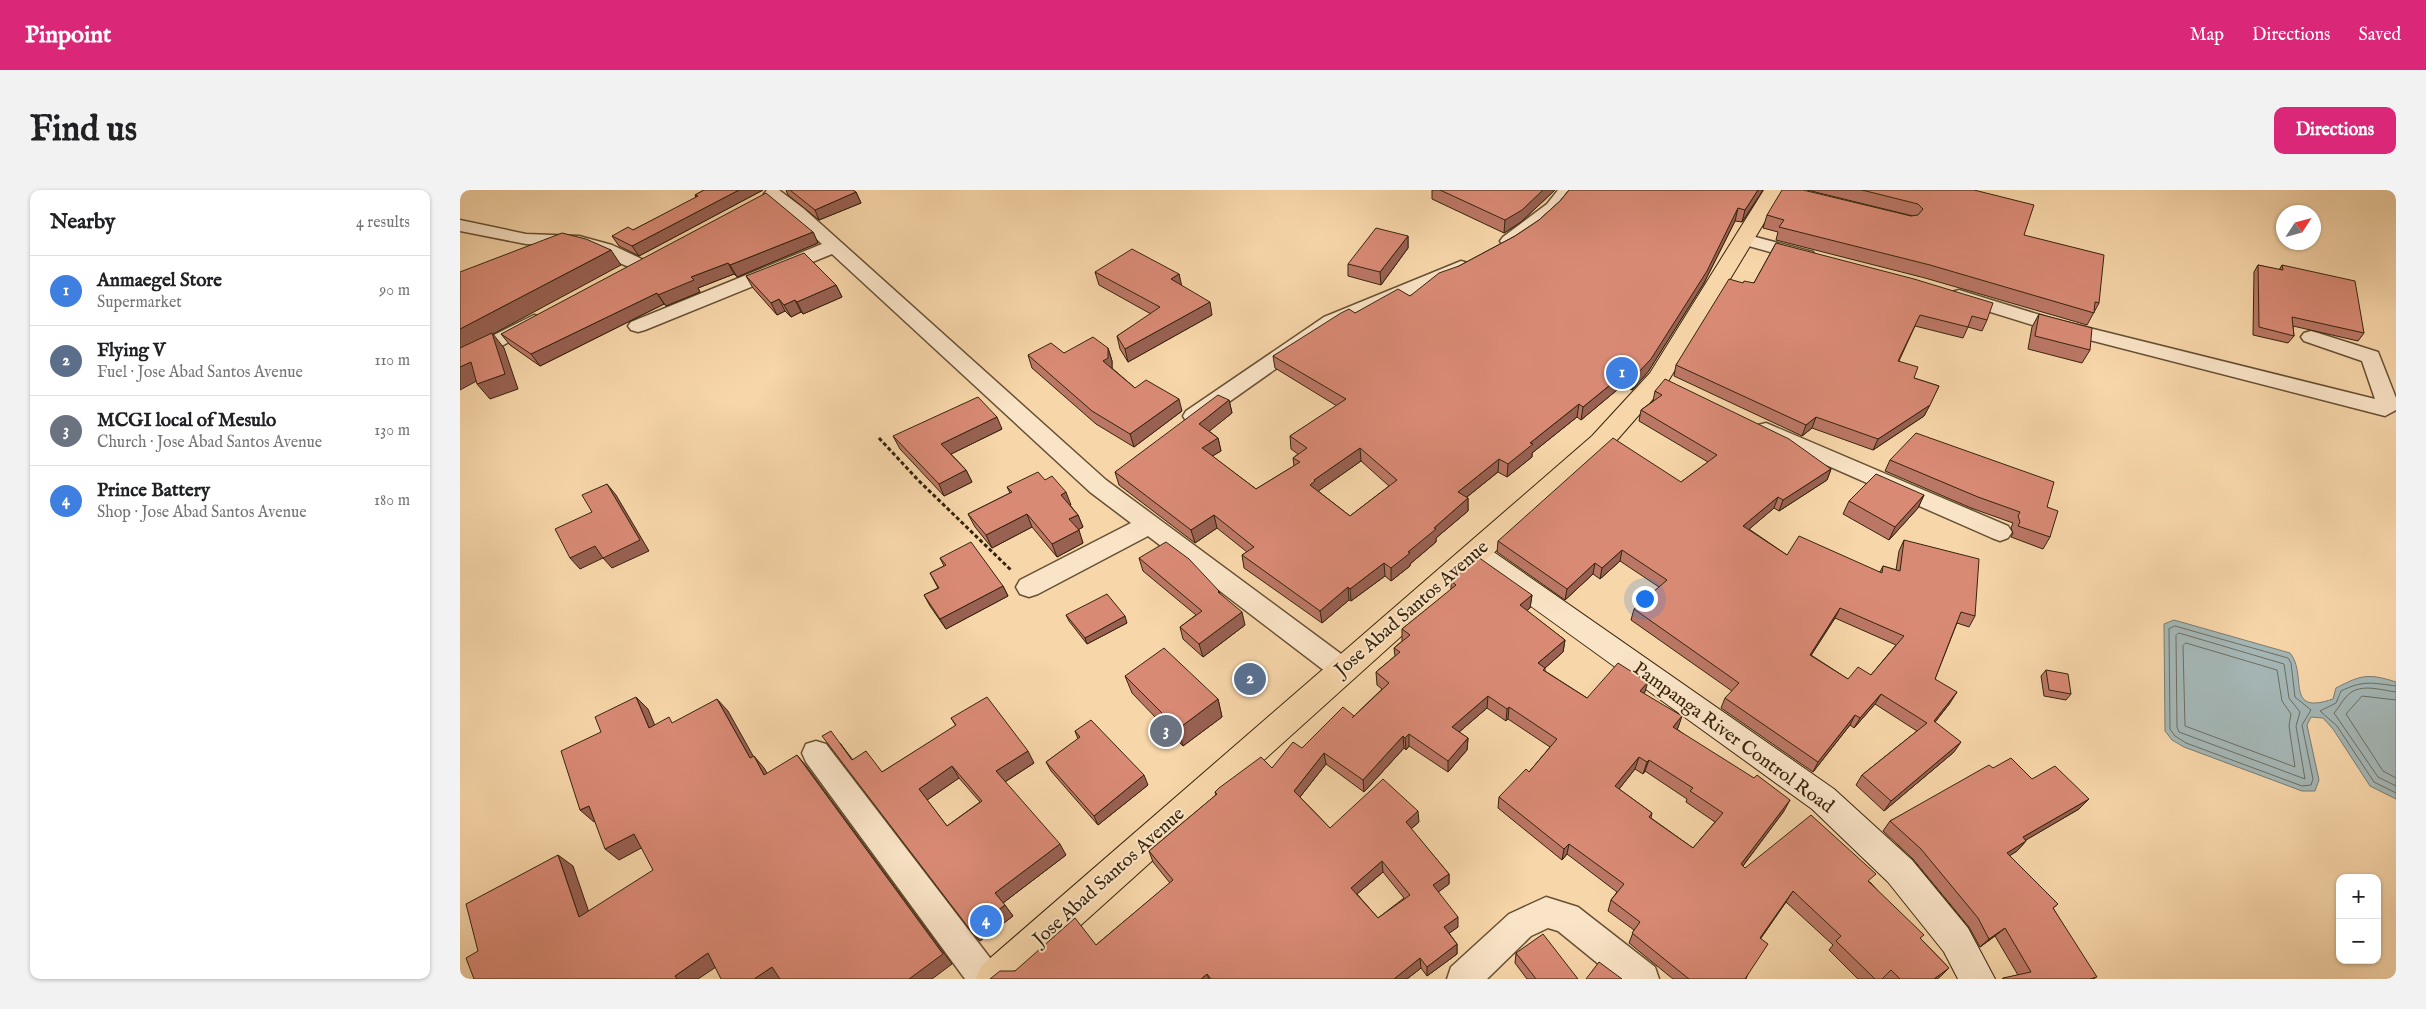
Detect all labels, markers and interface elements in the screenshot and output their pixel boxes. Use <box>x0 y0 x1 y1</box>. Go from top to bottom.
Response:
text: Pinpoint <box>25 20 111 51</box>
text: Map <box>2190 24 2224 47</box>
text: Directions <box>2252 24 2330 47</box>
text: Saved <box>2358 24 2401 47</box>
button: Directions <box>2274 107 2396 154</box>
text: Find us <box>30 108 137 153</box>
north arrow <box>2276 205 2321 250</box>
text: Nearby <box>50 209 115 236</box>
text: 4 results <box>356 213 410 233</box>
text: Anmaegel Store <box>97 269 222 293</box>
text: 1 <box>63 281 69 301</box>
text: 90 m <box>379 281 410 301</box>
text: Supermarket <box>97 293 182 313</box>
text: Flying V <box>97 339 165 363</box>
text: 2 <box>62 351 70 371</box>
text: 110 m <box>374 351 410 371</box>
pin: 1 <box>1606 354 1638 392</box>
text: Fuel · Jose Abad Santos Avenue <box>97 363 303 383</box>
text: MCGI local of Mesulo <box>97 409 276 433</box>
text: 3 <box>63 421 69 441</box>
text: 130 m <box>374 421 410 441</box>
text: Church · Jose Abad Santos Avenue <box>97 433 322 453</box>
text: Prince Battery <box>97 479 210 503</box>
text: 4 <box>62 491 70 511</box>
text: 180 m <box>374 491 410 511</box>
text: Shop · Jose Abad Santos Avenue <box>97 503 307 523</box>
street label: Jose Abad Santos Avenue <box>1329 535 1494 684</box>
your location <box>1632 586 1658 612</box>
street label: Pampanga River Control Road <box>1628 657 1839 819</box>
pin: 2 <box>1234 660 1266 698</box>
pin: 3 <box>1150 712 1182 750</box>
street label: Jose Abad Santos Avenue <box>1027 802 1190 953</box>
map controls <box>2336 874 2381 964</box>
button: + <box>2336 874 2381 919</box>
pin: 4 <box>970 902 1002 940</box>
button: − <box>2336 919 2381 964</box>

